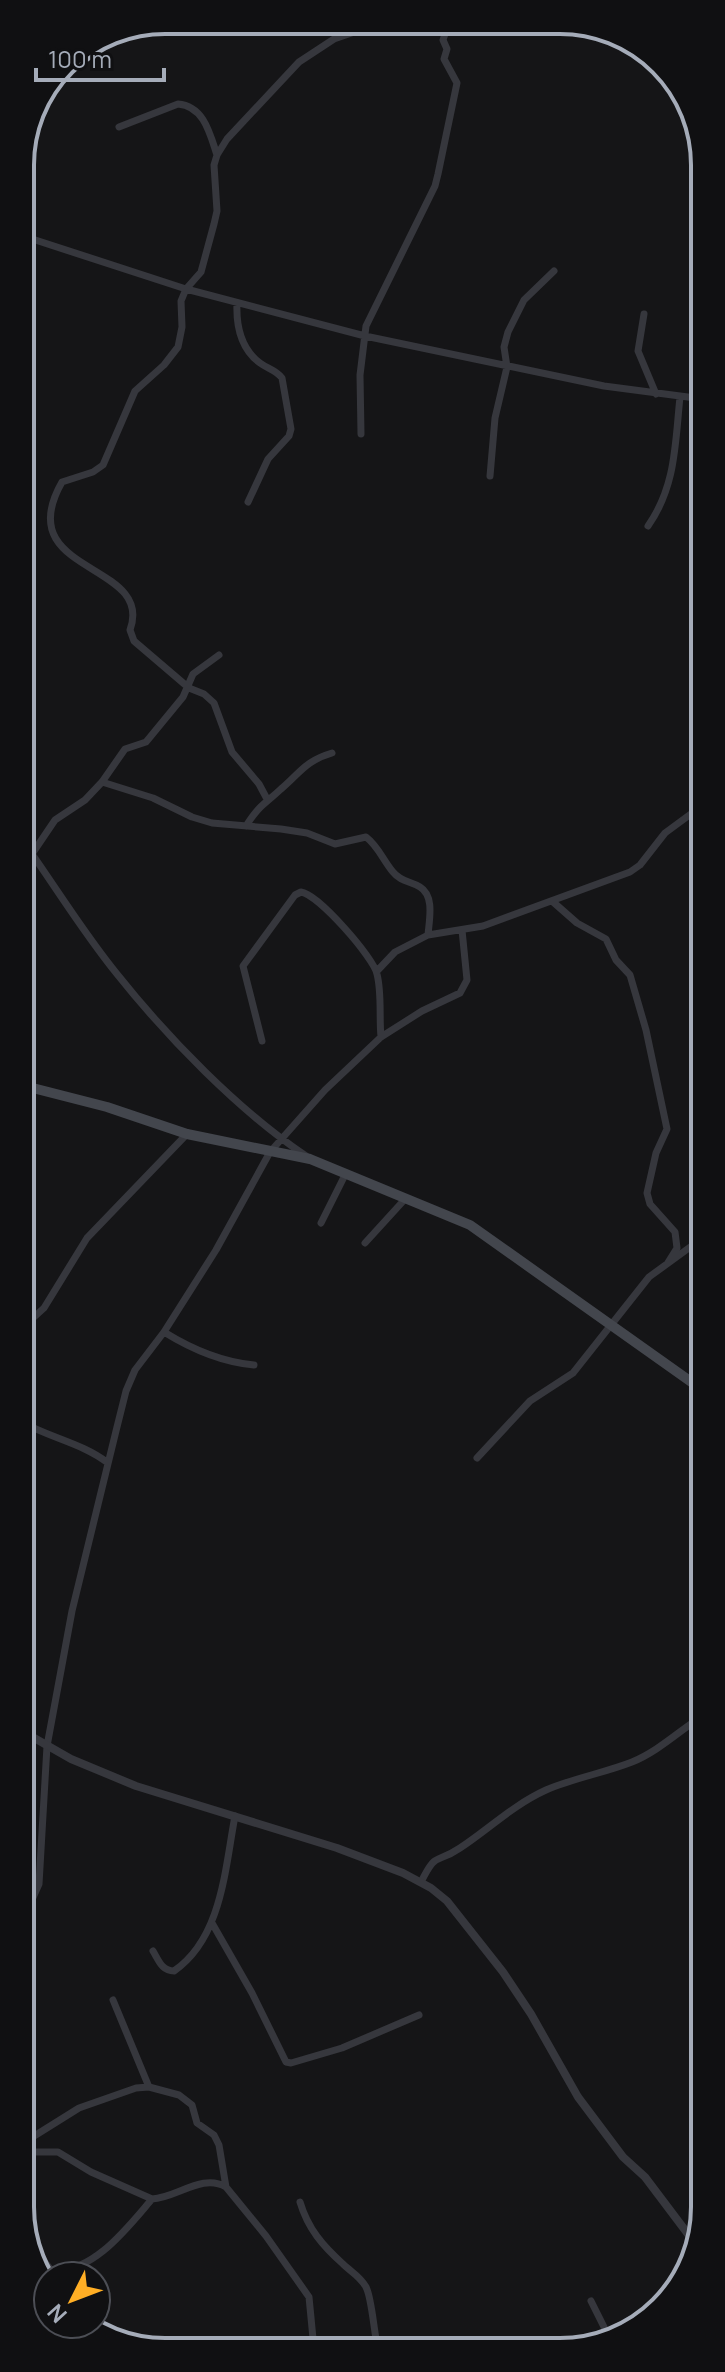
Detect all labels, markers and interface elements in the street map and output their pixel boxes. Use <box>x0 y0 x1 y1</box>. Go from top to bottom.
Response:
scale bar <box>36 32 164 82</box>
text: 100 m <box>48 42 112 75</box>
north arrow <box>32 2260 112 2340</box>
text: N <box>41 2297 74 2329</box>

